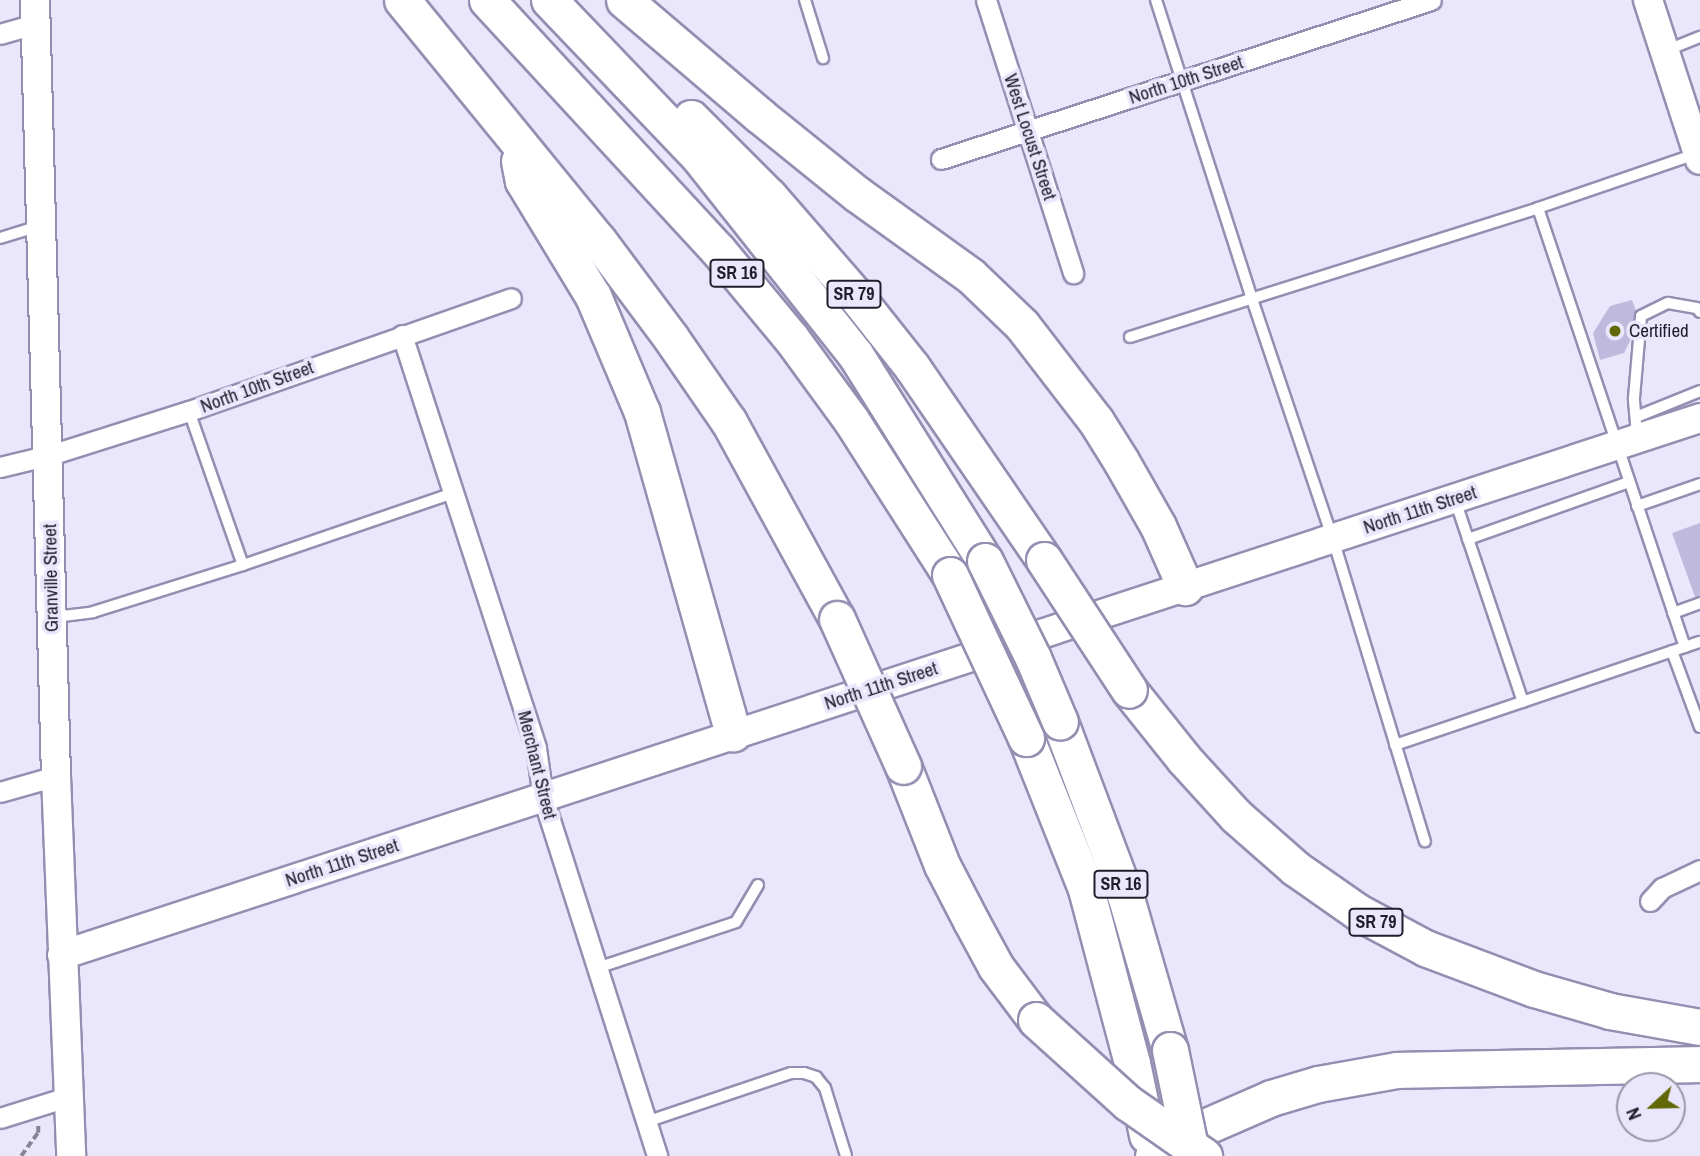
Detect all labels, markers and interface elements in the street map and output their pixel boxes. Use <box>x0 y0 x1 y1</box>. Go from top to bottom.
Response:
street label: North 10th Street <box>1126 51 1246 109</box>
street label: West Locust Street <box>999 71 1061 203</box>
road number: SR 16 <box>709 258 765 288</box>
road number: SR 79 <box>826 280 882 308</box>
place label: Certified <box>1629 320 1689 342</box>
marker: Certified <box>1607 323 1623 339</box>
street label: North 10th Street <box>197 356 317 418</box>
street label: North 11th Street <box>1361 481 1479 539</box>
street label: Granville Street <box>39 524 63 632</box>
street label: North 11th Street <box>822 657 940 715</box>
street label: Merchant Street <box>513 708 561 822</box>
street label: North 11th Street <box>283 834 401 892</box>
road number: SR 16 <box>1093 870 1149 898</box>
road number: SR 79 <box>1348 908 1404 937</box>
north arrow <box>1616 1072 1686 1142</box>
text: N <box>1619 1104 1648 1124</box>

